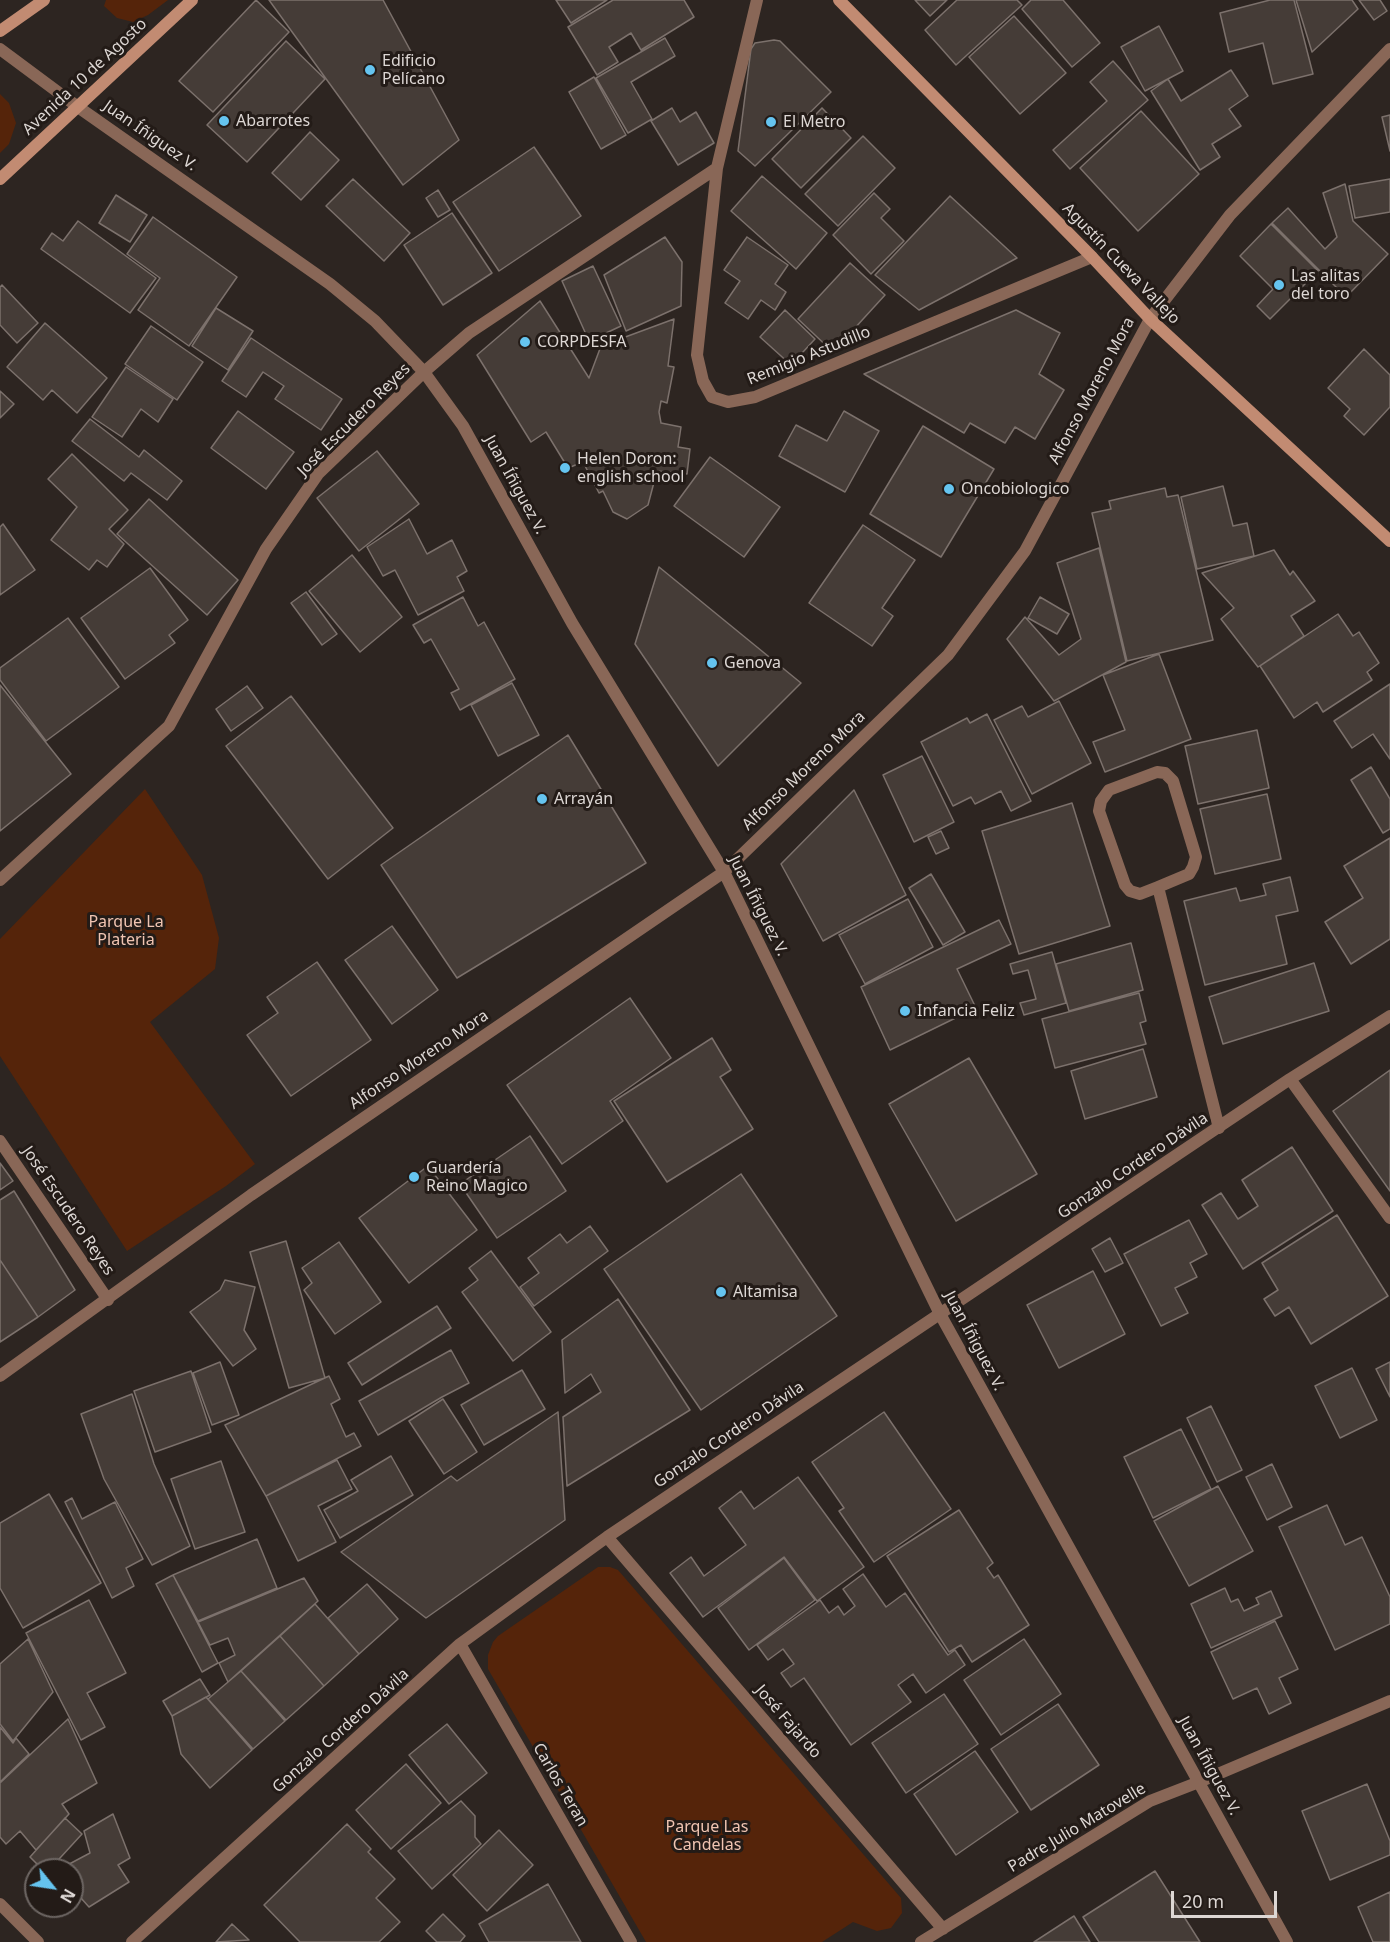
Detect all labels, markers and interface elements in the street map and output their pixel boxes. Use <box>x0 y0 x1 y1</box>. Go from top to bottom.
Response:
street label: Avenida 10 de Agosto <box>19 14 151 140</box>
place label: Edificio Pelícano <box>382 51 445 89</box>
marker: Edificio Pelícano <box>363 63 377 77</box>
street label: Juan Íñiguez V. <box>99 97 201 175</box>
place label: Abarrotes <box>236 111 310 131</box>
place label: El Metro <box>783 112 845 132</box>
marker: Abarrotes <box>217 114 231 128</box>
marker: El Metro <box>764 115 778 129</box>
street label: Agustín Cueva Vallejo <box>1058 199 1184 329</box>
place label: Las alitas del toro <box>1291 266 1360 304</box>
marker: Las alitas del toro <box>1272 278 1286 292</box>
street label: Alfonso Moreno Mora <box>1045 314 1139 468</box>
street label: Remigio Astudillo <box>745 323 873 389</box>
place label: CORPDESFA <box>537 332 626 352</box>
marker: CORPDESFA <box>518 335 532 349</box>
street label: José Escudero Reyes <box>294 360 414 480</box>
street label: Juan Íñiguez V. <box>480 432 550 538</box>
place label: Helen Doron: english school <box>577 449 684 487</box>
marker: Helen Doron: english school <box>558 461 572 475</box>
place label: Oncobiologico <box>961 479 1070 499</box>
marker: Oncobiologico <box>942 482 956 496</box>
place label: Genova <box>724 653 781 673</box>
marker: Genova <box>705 656 719 670</box>
street label: Alfonso Moreno Mora <box>738 707 870 835</box>
place label: Arrayán <box>554 789 613 809</box>
marker: Arrayán <box>535 792 549 806</box>
street label: Juan Íñiguez V. <box>724 853 792 959</box>
park label: Parque La Plateria <box>88 912 164 950</box>
place label: Infancia Feliz <box>917 1001 1015 1021</box>
marker: Infancia Feliz <box>898 1004 912 1018</box>
street label: Alfonso Moreno Mora <box>346 1006 492 1114</box>
street label: Gonzalo Cordero Dávila <box>1054 1109 1212 1223</box>
street label: José Escudero Reyes <box>18 1143 118 1279</box>
place label: Guardería Reino Magico <box>426 1158 528 1196</box>
marker: Guardería Reino Magico <box>407 1170 421 1184</box>
place label: Altamisa <box>733 1282 798 1302</box>
marker: Altamisa <box>714 1285 728 1299</box>
street label: Juan Íñiguez V. <box>940 1288 1008 1394</box>
street label: Gonzalo Cordero Dávila <box>650 1378 808 1492</box>
street label: Gonzalo Cordero Dávila <box>269 1665 413 1797</box>
street label: José Fajardo <box>751 1681 825 1763</box>
street label: Juan Íñiguez V. <box>1174 1713 1244 1819</box>
street label: Carlos Teran <box>528 1740 592 1830</box>
street label: Padre Julio Matovelle <box>1005 1779 1149 1877</box>
park label: Parque Las Candelas <box>666 1817 748 1855</box>
north arrow <box>24 1858 84 1918</box>
scale bar <box>1174 1879 1280 1917</box>
text: N <box>55 1885 81 1907</box>
text: 20 m <box>1182 1889 1224 1913</box>

